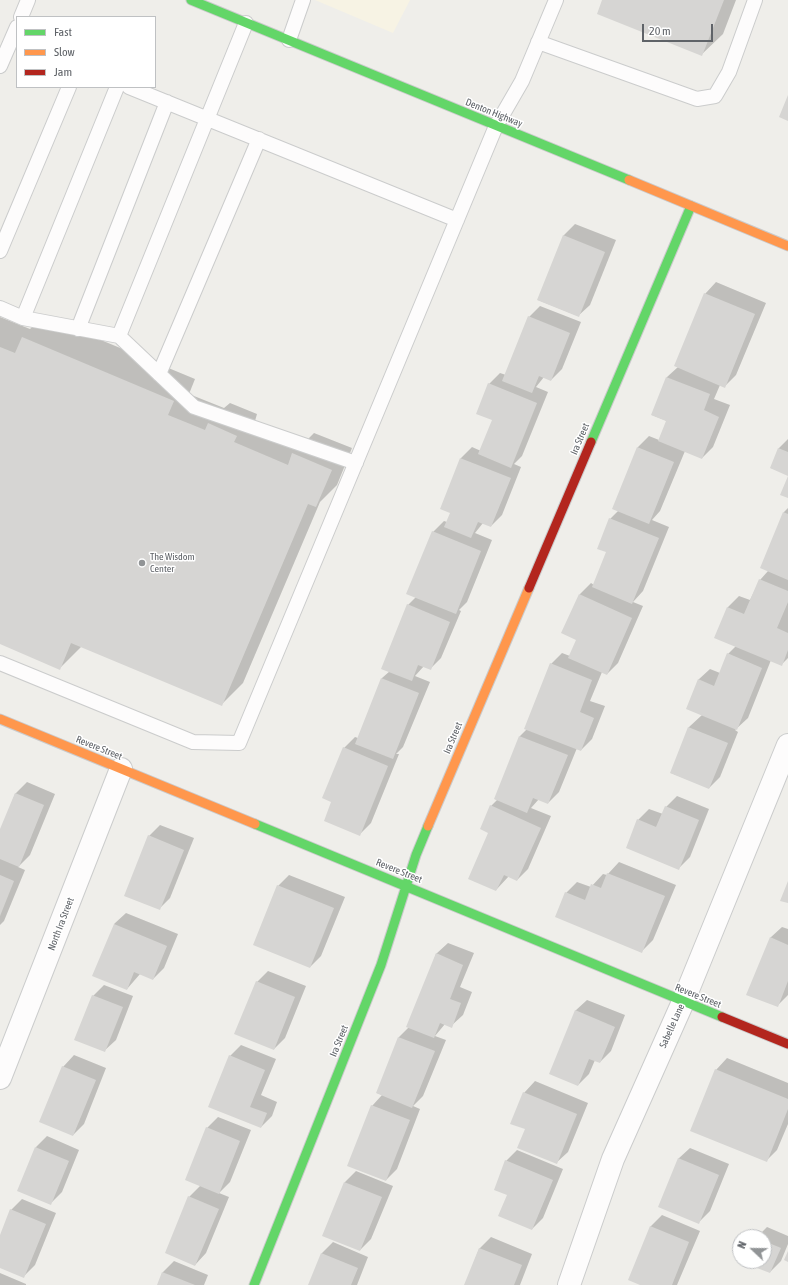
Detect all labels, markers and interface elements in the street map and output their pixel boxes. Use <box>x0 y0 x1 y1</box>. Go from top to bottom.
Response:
legend <box>16 16 156 88</box>
scale bar <box>644 16 715 42</box>
text: 20 m <box>649 24 671 38</box>
text: Fast <box>54 25 72 39</box>
text: Slow <box>54 45 75 59</box>
text: Jam <box>54 65 72 79</box>
street label: Denton Highway <box>464 96 524 130</box>
street label: Ira Street <box>568 421 592 457</box>
place label: The Wisdom Center <box>150 551 195 574</box>
marker: The Wisdom Center <box>137 558 147 568</box>
street label: Ira Street <box>441 720 465 756</box>
street label: Revere Street <box>74 733 124 763</box>
street label: Revere Street <box>374 856 424 886</box>
street label: North Ira Street <box>45 896 77 952</box>
street label: Revere Street <box>673 981 723 1011</box>
street label: Sabelle Lane <box>657 1002 687 1050</box>
street label: Ira Street <box>327 1023 351 1059</box>
north arrow <box>732 1229 772 1269</box>
text: N <box>735 1240 749 1250</box>

